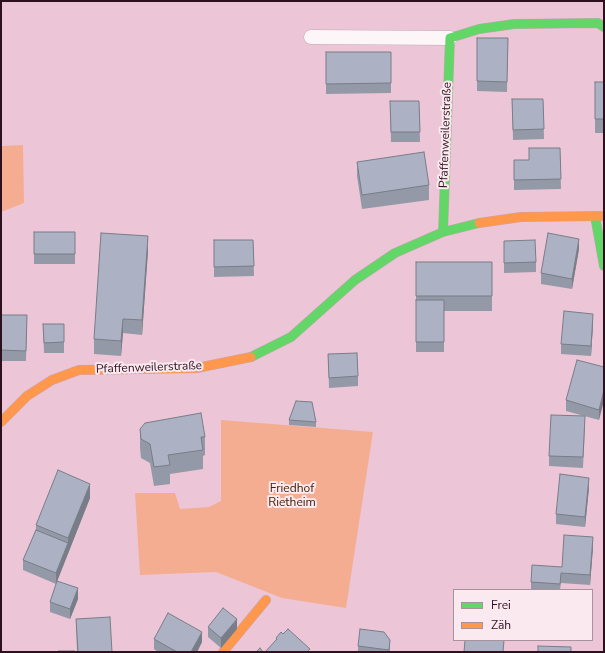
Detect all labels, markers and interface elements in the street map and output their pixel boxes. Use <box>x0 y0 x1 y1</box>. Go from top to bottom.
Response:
street label: Pfaffenweilerstraße <box>437 82 455 188</box>
street label: Pfaffenweilerstraße <box>96 359 202 377</box>
park label: Friedhof Rietheim <box>268 482 316 510</box>
legend <box>453 589 593 641</box>
text: Frei <box>491 597 511 613</box>
text: Zäh <box>491 617 511 633</box>

